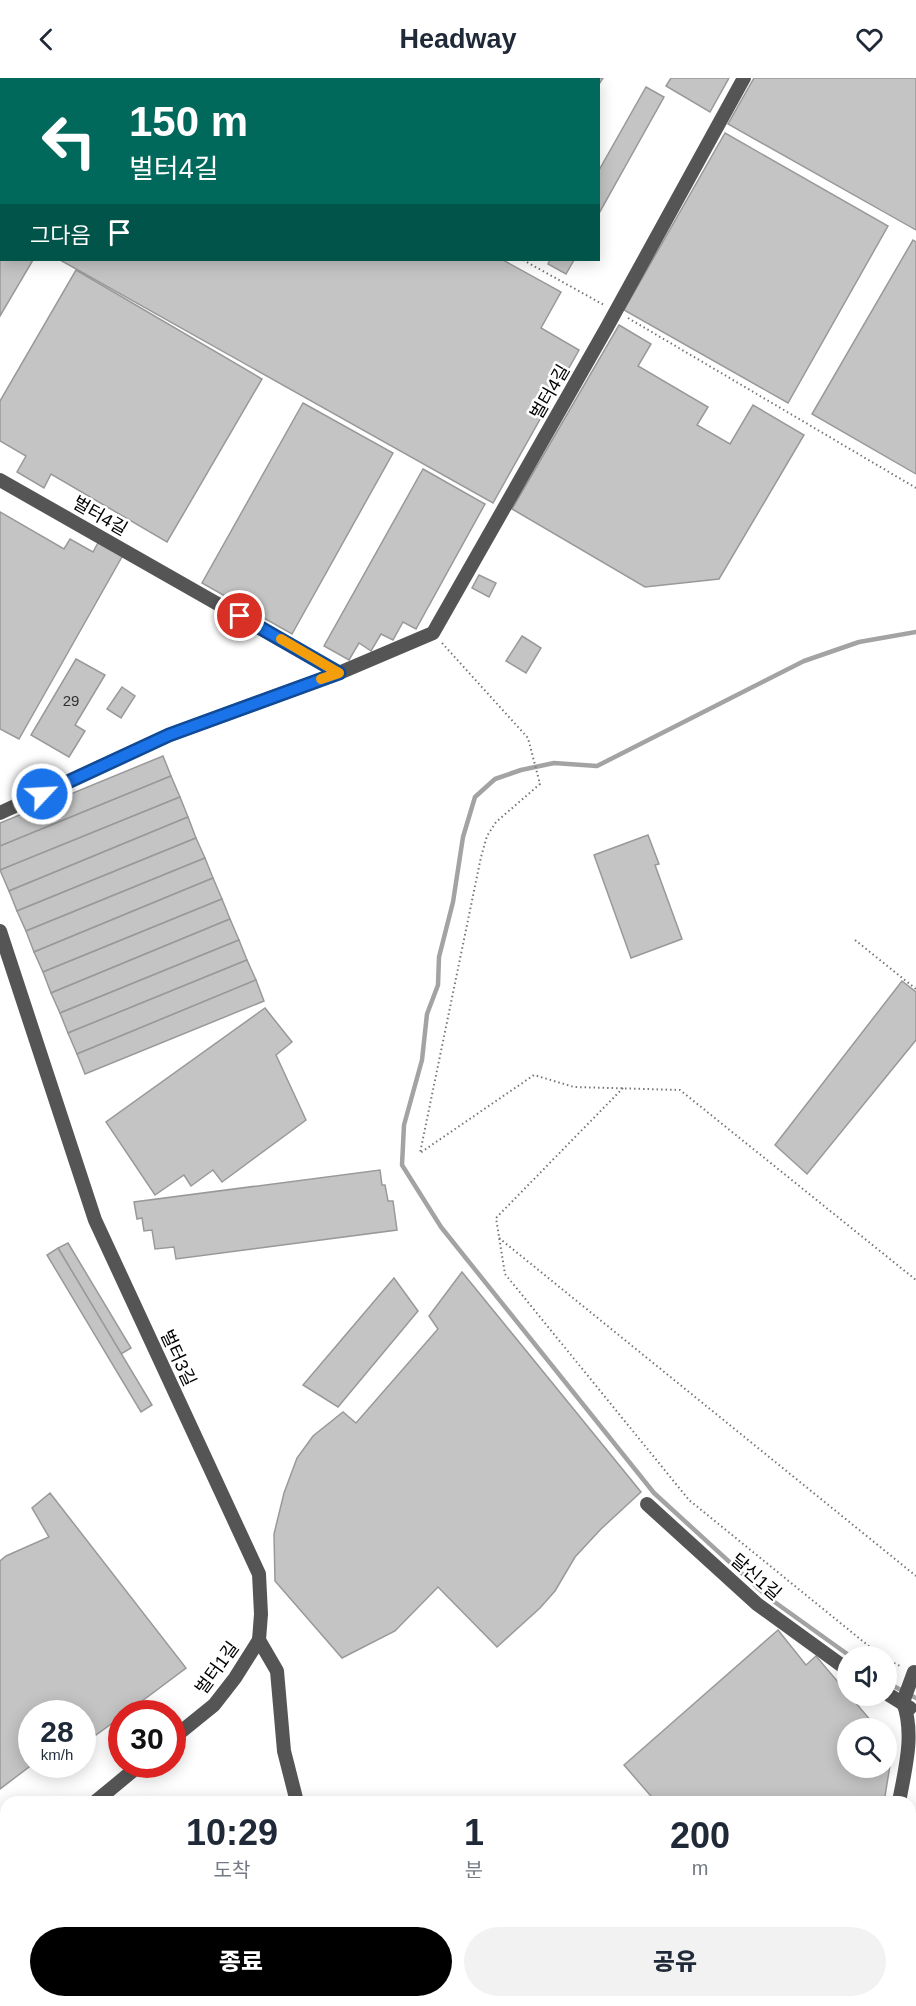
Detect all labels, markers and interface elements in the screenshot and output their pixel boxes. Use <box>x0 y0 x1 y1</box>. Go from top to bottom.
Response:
icon: back <box>30 23 63 56</box>
icon: heart <box>853 23 886 56</box>
text: Headway <box>399 24 517 54</box>
text: 150 m <box>129 98 248 145</box>
icon: left <box>30 102 108 180</box>
text: 벌터4길 <box>129 154 219 184</box>
icon: arrive <box>103 216 136 249</box>
text: 그다음 <box>30 223 91 248</box>
street label: 벌터4길 <box>526 361 574 423</box>
street label: 벌터4길 <box>69 492 131 540</box>
pin <box>214 590 265 641</box>
icon: arrive <box>223 599 256 632</box>
house number: 29 <box>63 692 79 709</box>
position arrow <box>10 762 74 826</box>
street label: 벌터3길 <box>156 1327 200 1389</box>
street label: 달신1길 <box>727 1550 785 1604</box>
street label: 벌터1길 <box>191 1638 243 1698</box>
map controls <box>837 1646 897 1778</box>
button: sound <box>837 1646 897 1706</box>
speed limit sign: 30 <box>108 1700 186 1778</box>
text: 28 <box>40 1715 74 1748</box>
button: search <box>837 1718 897 1778</box>
text: km/h <box>41 1746 73 1763</box>
text: 10:29 <box>186 1812 278 1853</box>
text: 1 <box>464 1812 484 1853</box>
text: 200 <box>670 1815 730 1856</box>
text: m <box>692 1857 708 1879</box>
text: 도착 <box>214 1859 250 1881</box>
text: 분 <box>465 1859 483 1881</box>
button: 종료 <box>30 1927 452 1996</box>
button: 공유 <box>464 1927 886 1996</box>

